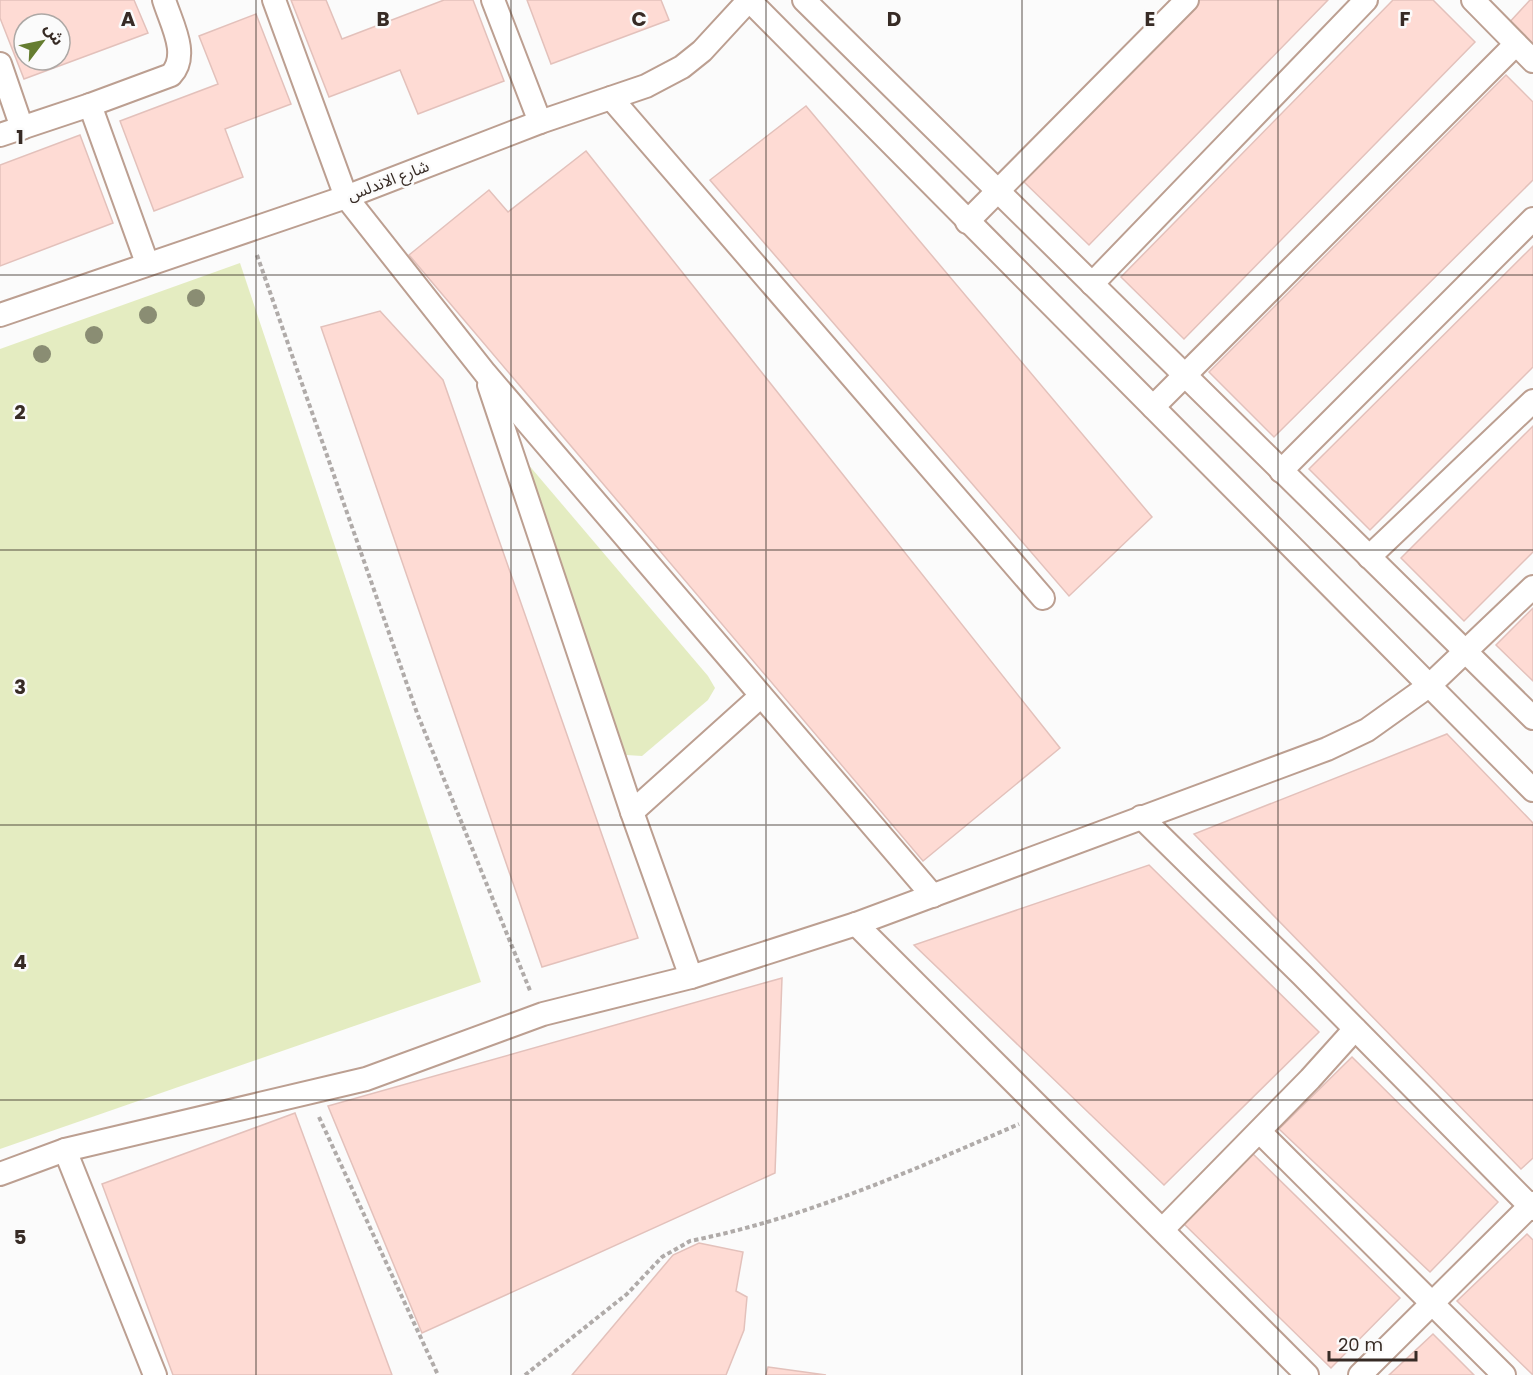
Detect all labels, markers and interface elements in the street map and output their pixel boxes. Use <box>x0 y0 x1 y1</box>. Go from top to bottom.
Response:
text: A <box>121 5 136 33</box>
text: B <box>376 5 390 33</box>
text: C <box>631 5 647 33</box>
text: D <box>887 5 901 33</box>
text: E <box>1145 5 1155 33</box>
text: F <box>1400 5 1411 33</box>
north arrow <box>12 12 72 72</box>
text: ش <box>39 19 70 50</box>
text: 1 <box>16 123 24 151</box>
street label: شارع الاندلس <box>344 154 433 208</box>
text: 2 <box>14 398 26 426</box>
text: 3 <box>14 673 26 701</box>
text: 4 <box>13 948 27 976</box>
text: 5 <box>14 1223 27 1251</box>
scale bar <box>1329 1324 1416 1362</box>
text: 20 m <box>1338 1332 1383 1357</box>

